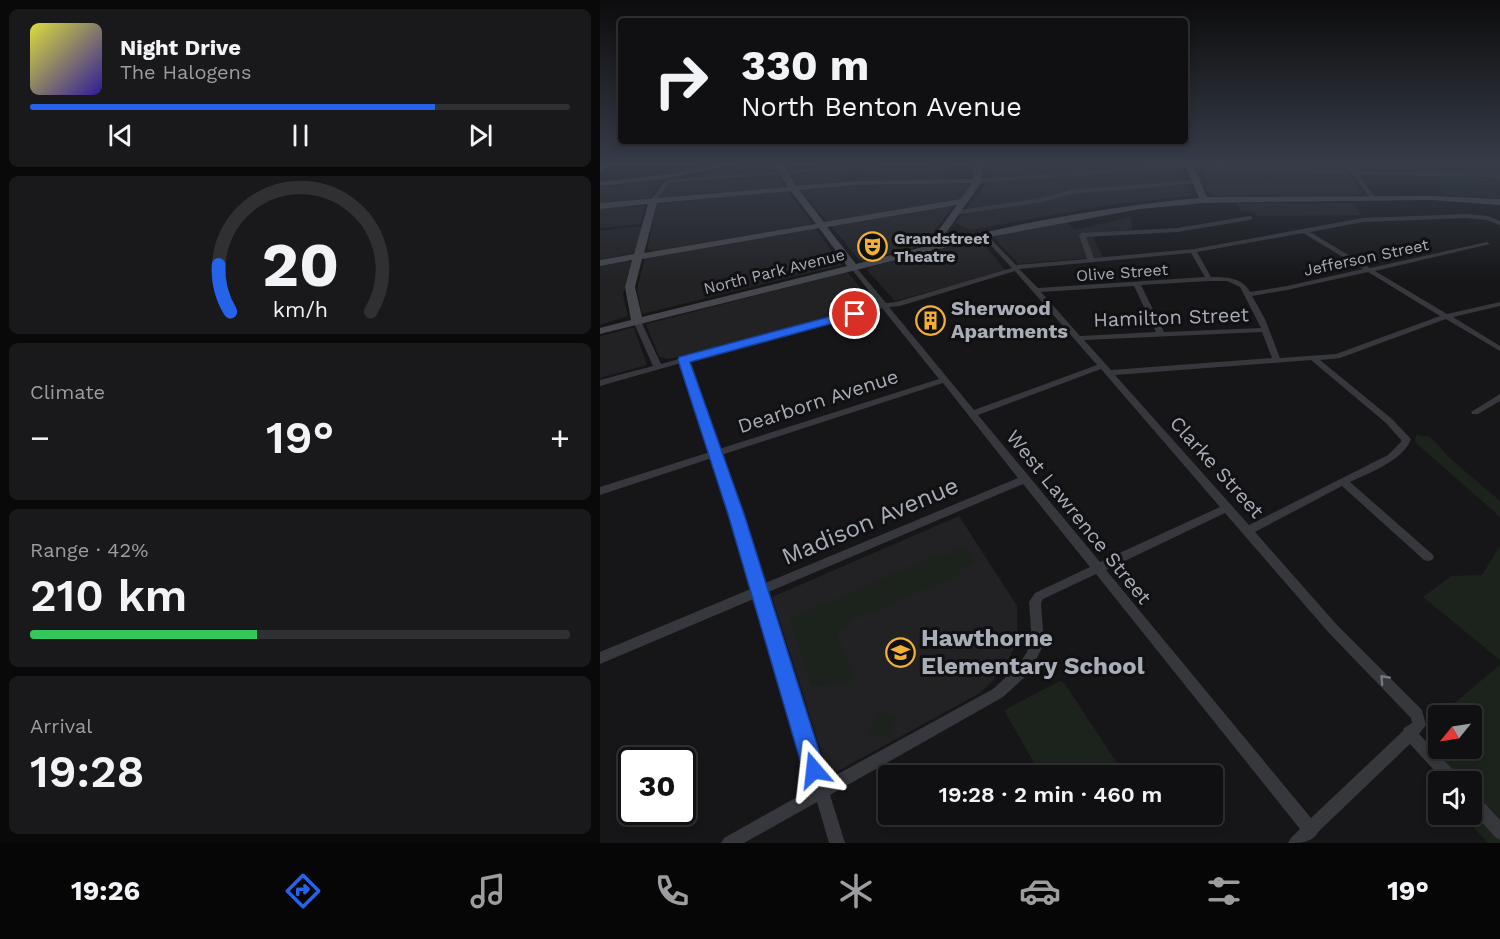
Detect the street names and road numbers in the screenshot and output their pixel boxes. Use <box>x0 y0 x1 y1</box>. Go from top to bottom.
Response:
street label: Jefferson Street <box>1302 235 1431 280</box>
street label: North Park Avenue <box>702 245 847 298</box>
street label: Olive Street <box>1075 260 1169 285</box>
street label: Hamilton Street <box>1093 302 1250 332</box>
street label: Dearborn Avenue <box>735 364 901 438</box>
street label: Clarke Street <box>1165 411 1269 523</box>
street label: West Lawrence Street <box>1001 425 1157 609</box>
street label: Madison Avenue <box>777 471 963 571</box>

